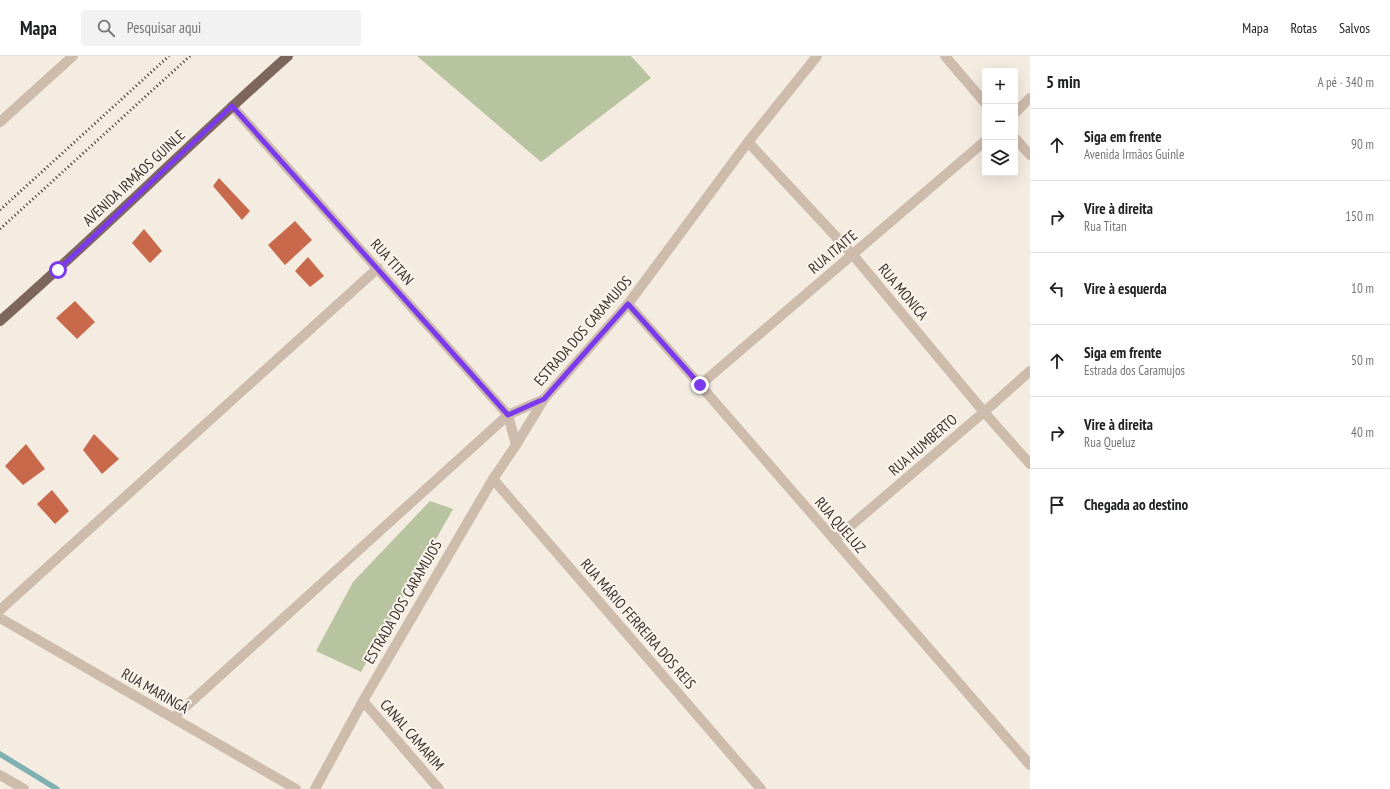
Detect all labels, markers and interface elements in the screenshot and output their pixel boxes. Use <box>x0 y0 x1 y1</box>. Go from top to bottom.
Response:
search box <box>81 10 361 46</box>
text: Mapa <box>20 16 57 40</box>
icon: search <box>95 17 117 39</box>
text: Pesquisar aqui <box>127 18 201 37</box>
text: Mapa <box>1242 19 1269 37</box>
text: Rotas <box>1291 19 1317 37</box>
text: Salvos <box>1339 19 1370 37</box>
map controls <box>982 68 1018 176</box>
button: + <box>982 68 1018 104</box>
text: 5 min <box>1046 71 1080 93</box>
text: A pé · 340 m <box>1317 74 1374 91</box>
button: − <box>982 104 1018 140</box>
street label: AVENIDA IRMÃOS GUINLE <box>79 125 189 230</box>
text: Siga em frente <box>1084 127 1162 146</box>
icon: ahead <box>1046 134 1068 156</box>
text: 90 m <box>1351 136 1374 153</box>
button: layers <box>982 140 1018 176</box>
text: Avenida Irmãos Guinle <box>1084 146 1184 163</box>
text: Vire à direita <box>1084 199 1153 218</box>
icon: right <box>1046 206 1068 228</box>
text: 150 m <box>1345 208 1374 225</box>
text: Rua Titan <box>1084 218 1127 235</box>
street label: RUA ITAITE <box>804 226 861 278</box>
street label: RUA TITAN <box>367 235 418 289</box>
street label: RUA MONICA <box>874 260 933 324</box>
route start <box>49 261 67 279</box>
street label: ESTRADA DOS CARAMUJOS <box>530 272 636 390</box>
icon: left <box>1046 278 1068 300</box>
text: Vire à esquerda <box>1084 279 1167 298</box>
text: 10 m <box>1351 280 1374 297</box>
text: Siga em frente <box>1084 343 1162 362</box>
icon: ahead <box>1046 350 1068 372</box>
text: 50 m <box>1351 352 1374 369</box>
text: Estrada dos Caramujos <box>1084 362 1185 379</box>
route end <box>691 376 709 394</box>
street label: RUA HUMBERTO <box>885 410 961 480</box>
text: Vire à direita <box>1084 415 1153 434</box>
icon: right <box>1046 422 1068 444</box>
text: 40 m <box>1351 424 1374 441</box>
text: Rua Queluz <box>1084 434 1135 451</box>
street label: RUA QUELUZ <box>811 493 870 557</box>
icon: arrive <box>1046 494 1068 516</box>
text: Chegada ao destino <box>1084 495 1188 514</box>
street label: ESTRADA DOS CARAMUJOS <box>359 536 446 667</box>
street label: RUA MÁRIO FERREIRA DOS REIS <box>577 555 700 693</box>
street label: RUA MARINGÁ <box>118 664 193 718</box>
street label: CANAL CAMARIM <box>376 695 448 774</box>

